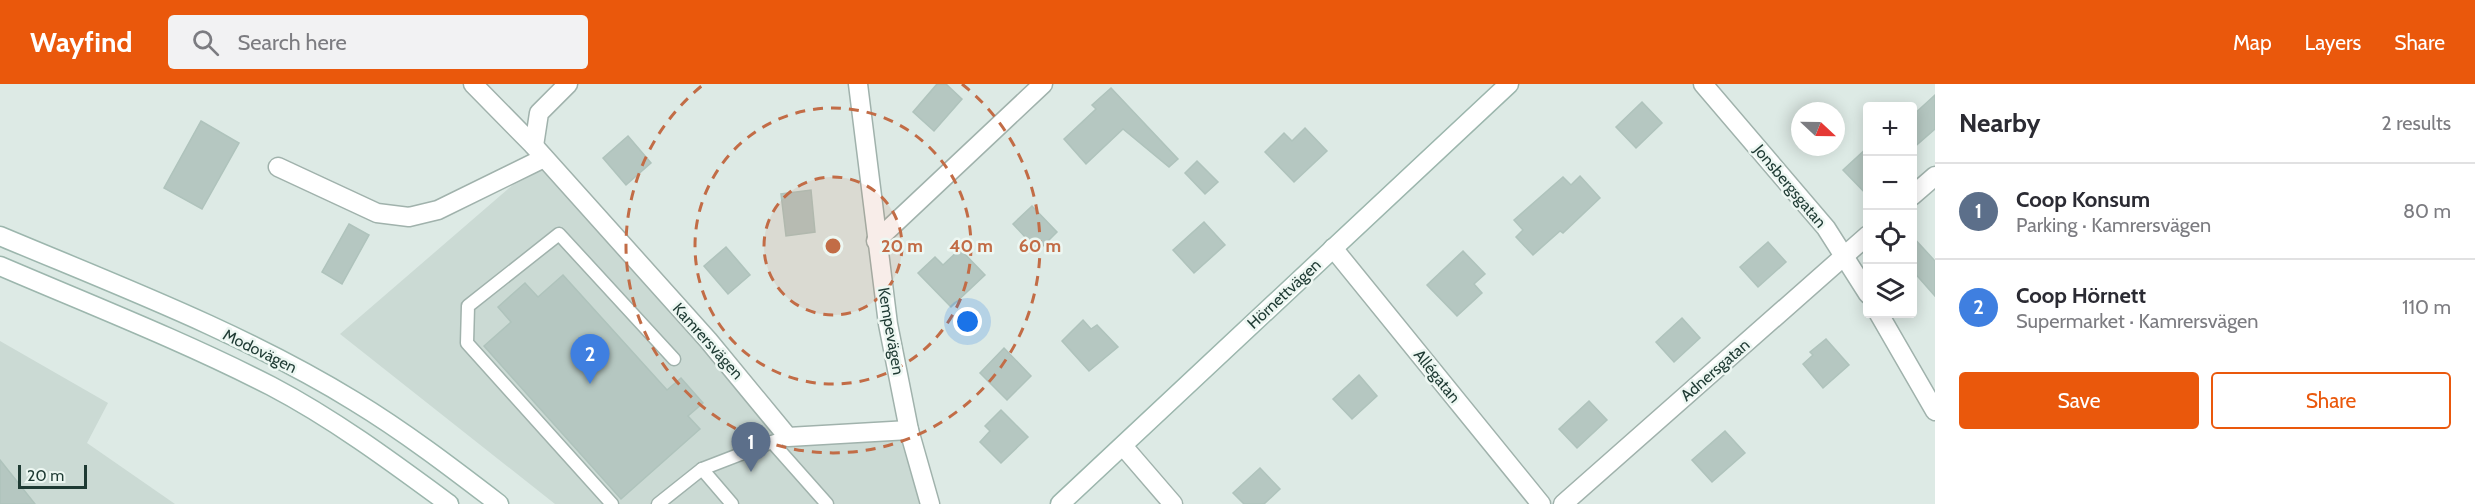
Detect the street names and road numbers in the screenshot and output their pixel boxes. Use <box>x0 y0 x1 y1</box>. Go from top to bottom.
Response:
street label: Jonsbergsgatan <box>1749 140 1830 231</box>
street label: Hörnettvägen <box>1243 255 1325 333</box>
street label: Kempevägen <box>874 286 908 376</box>
street label: Kamrersvägen <box>669 299 747 383</box>
street label: Modovägen <box>220 325 300 377</box>
street label: Adnersgatan <box>1677 335 1753 405</box>
street label: Allégatan <box>1410 346 1464 406</box>

